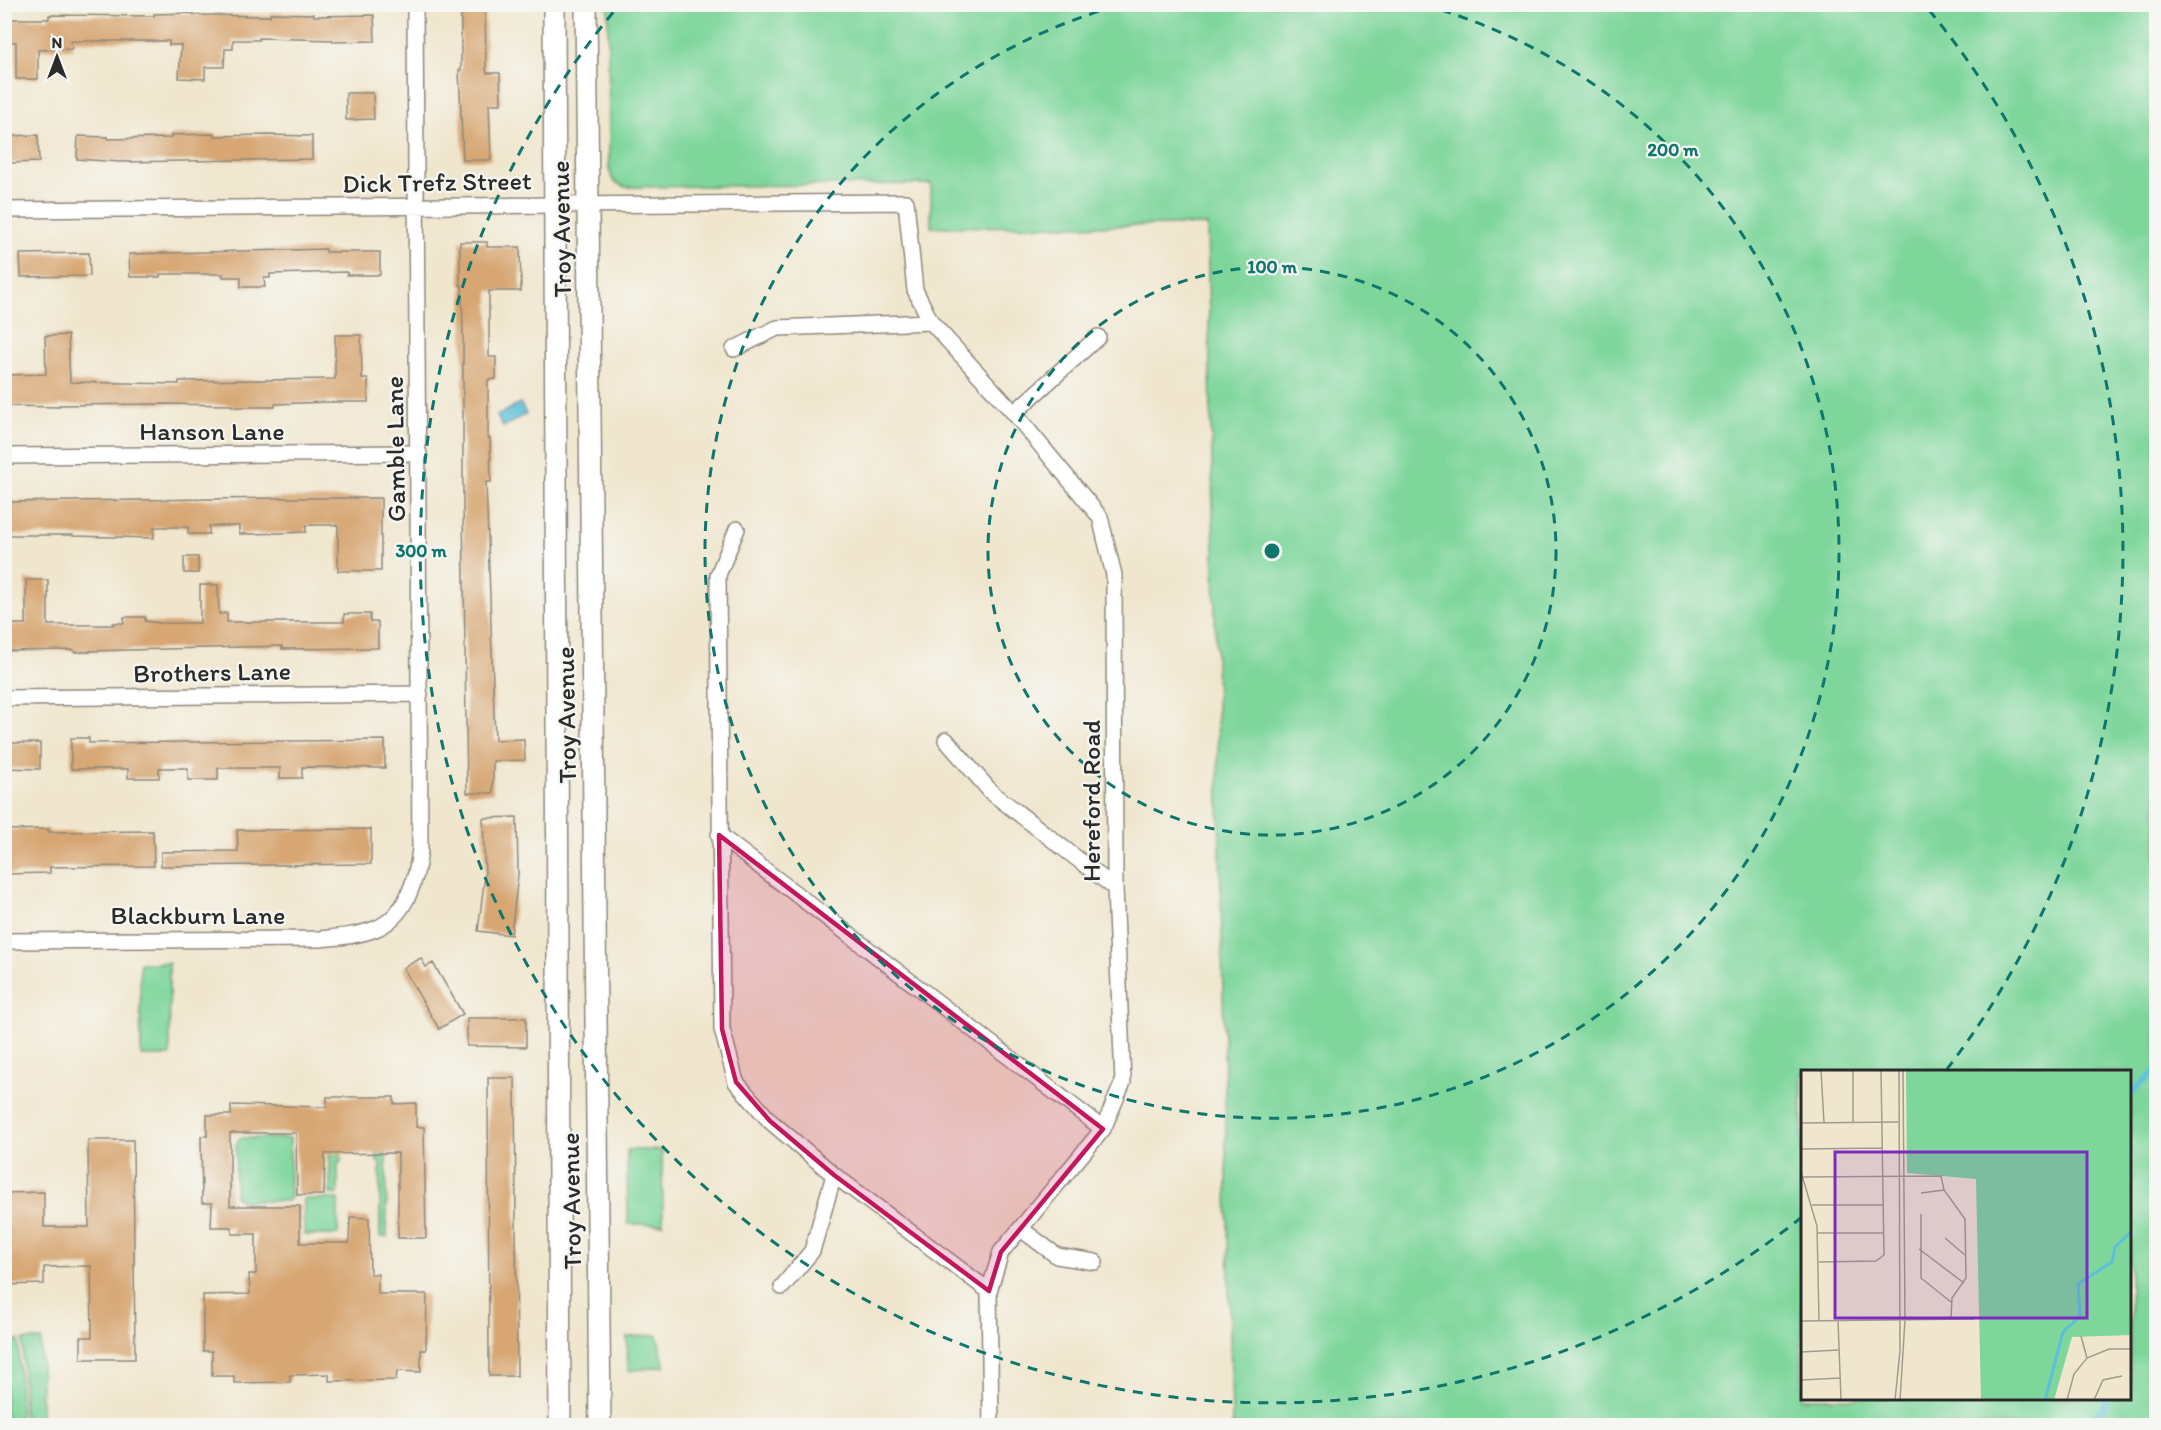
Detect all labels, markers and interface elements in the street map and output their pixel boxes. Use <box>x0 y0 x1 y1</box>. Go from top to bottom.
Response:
north arrow <box>27 27 87 87</box>
text: N <box>52 33 62 52</box>
text: 200 m <box>1648 139 1699 161</box>
street label: Troy Avenue <box>544 160 578 298</box>
street label: Dick Trefz Street <box>342 164 532 200</box>
text: 100 m <box>1247 256 1298 278</box>
street label: Gamble Lane <box>378 376 412 522</box>
street label: Hanson Lane <box>139 415 285 447</box>
text: 300 m <box>395 540 447 562</box>
centre of rings <box>1262 541 1282 561</box>
street label: Troy Avenue <box>549 646 583 784</box>
street label: Brothers Lane <box>133 655 291 689</box>
street label: Hereford Road <box>1075 720 1107 882</box>
street label: Blackburn Lane <box>111 899 285 931</box>
inset map <box>1801 1070 2131 1400</box>
street label: Troy Avenue <box>554 1132 588 1270</box>

